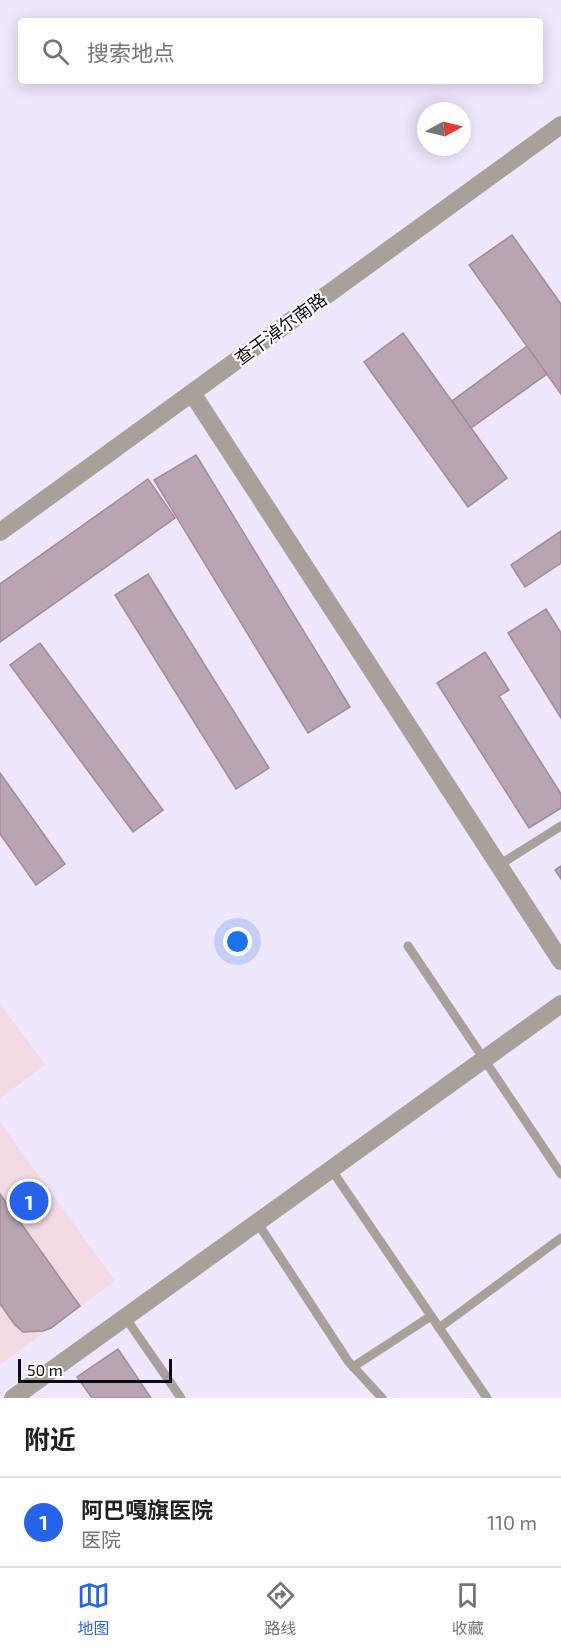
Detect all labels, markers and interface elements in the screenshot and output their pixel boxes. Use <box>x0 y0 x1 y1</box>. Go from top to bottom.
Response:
search box <box>18 18 543 84</box>
icon: search <box>39 35 72 68</box>
text: 搜索地点 <box>87 39 175 65</box>
north arrow <box>417 102 471 156</box>
street label: 查干淖尔南路 <box>230 288 331 369</box>
your location <box>223 927 252 956</box>
pin: 1 <box>9 1178 48 1224</box>
scale bar <box>18 1356 172 1384</box>
text: 50 m <box>27 1360 63 1379</box>
text: 附近 <box>24 1423 76 1454</box>
text: 阿巴嘎旗医院 <box>81 1496 213 1522</box>
text: 1 <box>39 1510 48 1534</box>
text: 110 m <box>487 1510 537 1534</box>
text: 医院 <box>81 1527 121 1551</box>
tab: 地图 <box>77 1579 110 1639</box>
tab: 路线 <box>264 1579 297 1639</box>
tab: 收藏 <box>451 1579 484 1639</box>

